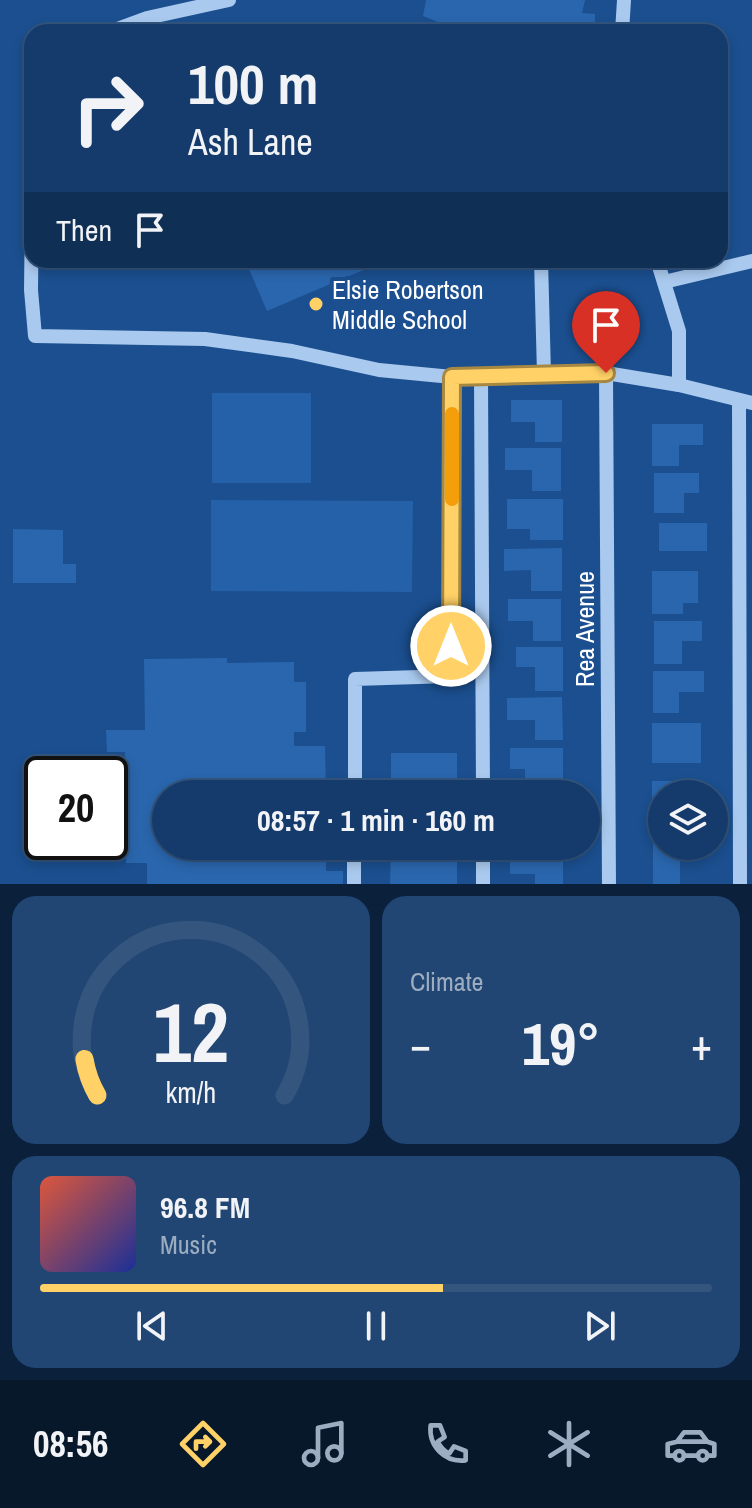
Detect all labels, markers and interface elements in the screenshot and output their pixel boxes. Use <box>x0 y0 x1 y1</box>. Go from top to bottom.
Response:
text: 100 m <box>188 46 318 121</box>
icon: right <box>56 56 160 160</box>
text: Ash Lane <box>188 118 313 166</box>
icon: arrive <box>128 208 172 252</box>
text: Then <box>56 210 112 250</box>
place label: Elsie Robertson Middle School <box>332 272 484 337</box>
pin <box>572 291 640 373</box>
marker: Elsie Robertson Middle School <box>307 295 325 313</box>
icon: arrive <box>584 303 628 347</box>
street label: Rea Avenue <box>567 571 602 687</box>
position arrow <box>409 604 493 688</box>
speed limit sign: 20 <box>24 756 128 860</box>
map controls <box>648 780 728 860</box>
button: layers <box>648 780 728 860</box>
text: 08:57 · 1 min · 160 m <box>257 800 495 840</box>
text: Climate <box>410 964 483 999</box>
text: 12 <box>153 976 229 1088</box>
text: 19° <box>522 1003 600 1084</box>
text: − <box>410 1014 431 1074</box>
text: + <box>691 1014 712 1074</box>
text: km/h <box>166 1073 216 1112</box>
text: 96.8 FM <box>160 1187 250 1227</box>
text: Music <box>160 1227 217 1262</box>
icon: previous <box>130 1304 174 1348</box>
icon: pause <box>354 1304 398 1348</box>
icon: next <box>578 1304 622 1348</box>
icon: directions <box>175 1416 231 1472</box>
icon: music <box>297 1416 353 1472</box>
icon: phone <box>419 1416 475 1472</box>
icon: climate <box>541 1416 597 1472</box>
icon: car <box>663 1416 719 1472</box>
text: 08:56 <box>33 1420 109 1468</box>

